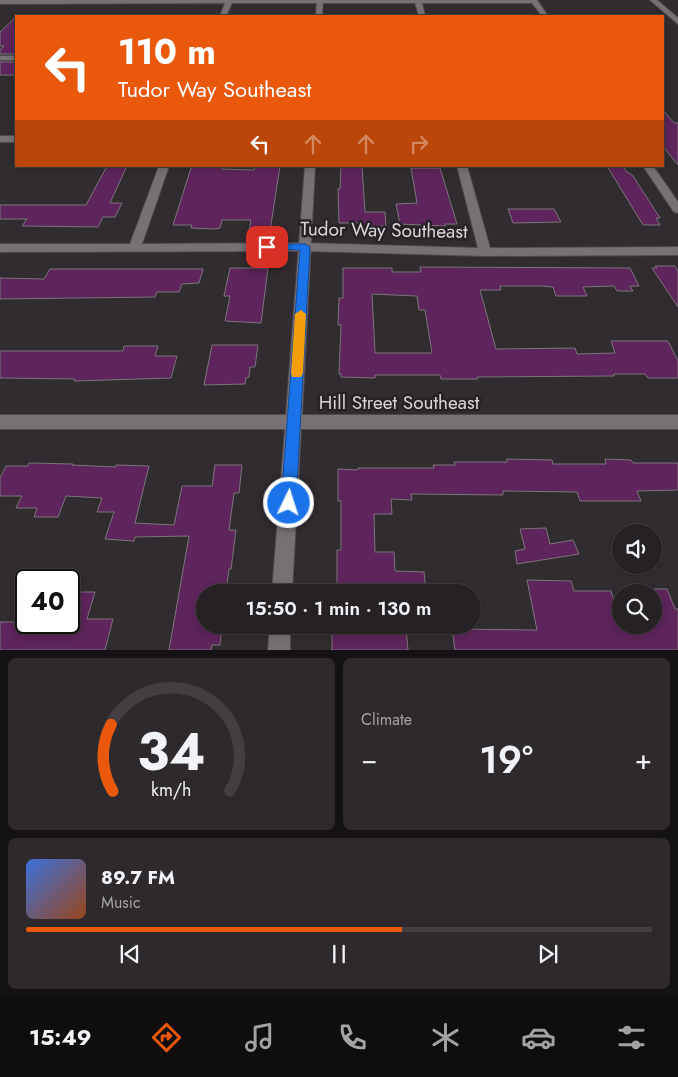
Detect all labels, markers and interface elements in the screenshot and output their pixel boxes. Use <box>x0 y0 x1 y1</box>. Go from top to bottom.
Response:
text: 110 m <box>118 27 216 77</box>
icon: left <box>35 35 100 100</box>
text: Tudor Way Southeast <box>118 73 312 105</box>
icon: left <box>246 130 274 158</box>
icon: ahead <box>299 130 327 158</box>
icon: ahead <box>352 130 380 158</box>
icon: right <box>405 130 433 158</box>
street label: Tudor Way Southeast <box>300 215 468 245</box>
pin <box>246 226 288 268</box>
icon: arrive <box>253 233 281 261</box>
street label: Hill Street Southeast <box>319 389 480 416</box>
position arrow <box>262 476 314 528</box>
map controls <box>612 524 662 634</box>
button: sound <box>612 524 662 574</box>
speed limit sign: 40 <box>15 569 80 634</box>
button: search <box>612 584 662 634</box>
text: 15:50 · 1 min · 130 m <box>246 595 431 622</box>
text: Climate <box>361 708 412 731</box>
text: 34 <box>137 714 206 790</box>
text: 19° <box>479 732 533 787</box>
text: − <box>361 739 378 780</box>
text: + <box>635 739 652 780</box>
text: km/h <box>151 777 192 803</box>
text: 89.7 FM <box>101 864 175 891</box>
text: Music <box>101 891 141 914</box>
icon: previous <box>116 940 144 968</box>
icon: pause <box>325 940 353 968</box>
icon: next <box>534 940 562 968</box>
icon: directions <box>149 1020 184 1055</box>
icon: music <box>242 1020 277 1055</box>
icon: phone <box>335 1020 370 1055</box>
icon: climate <box>428 1020 463 1055</box>
icon: car <box>521 1020 556 1055</box>
icon: filters <box>614 1020 649 1055</box>
text: 15:49 <box>29 1021 92 1053</box>

